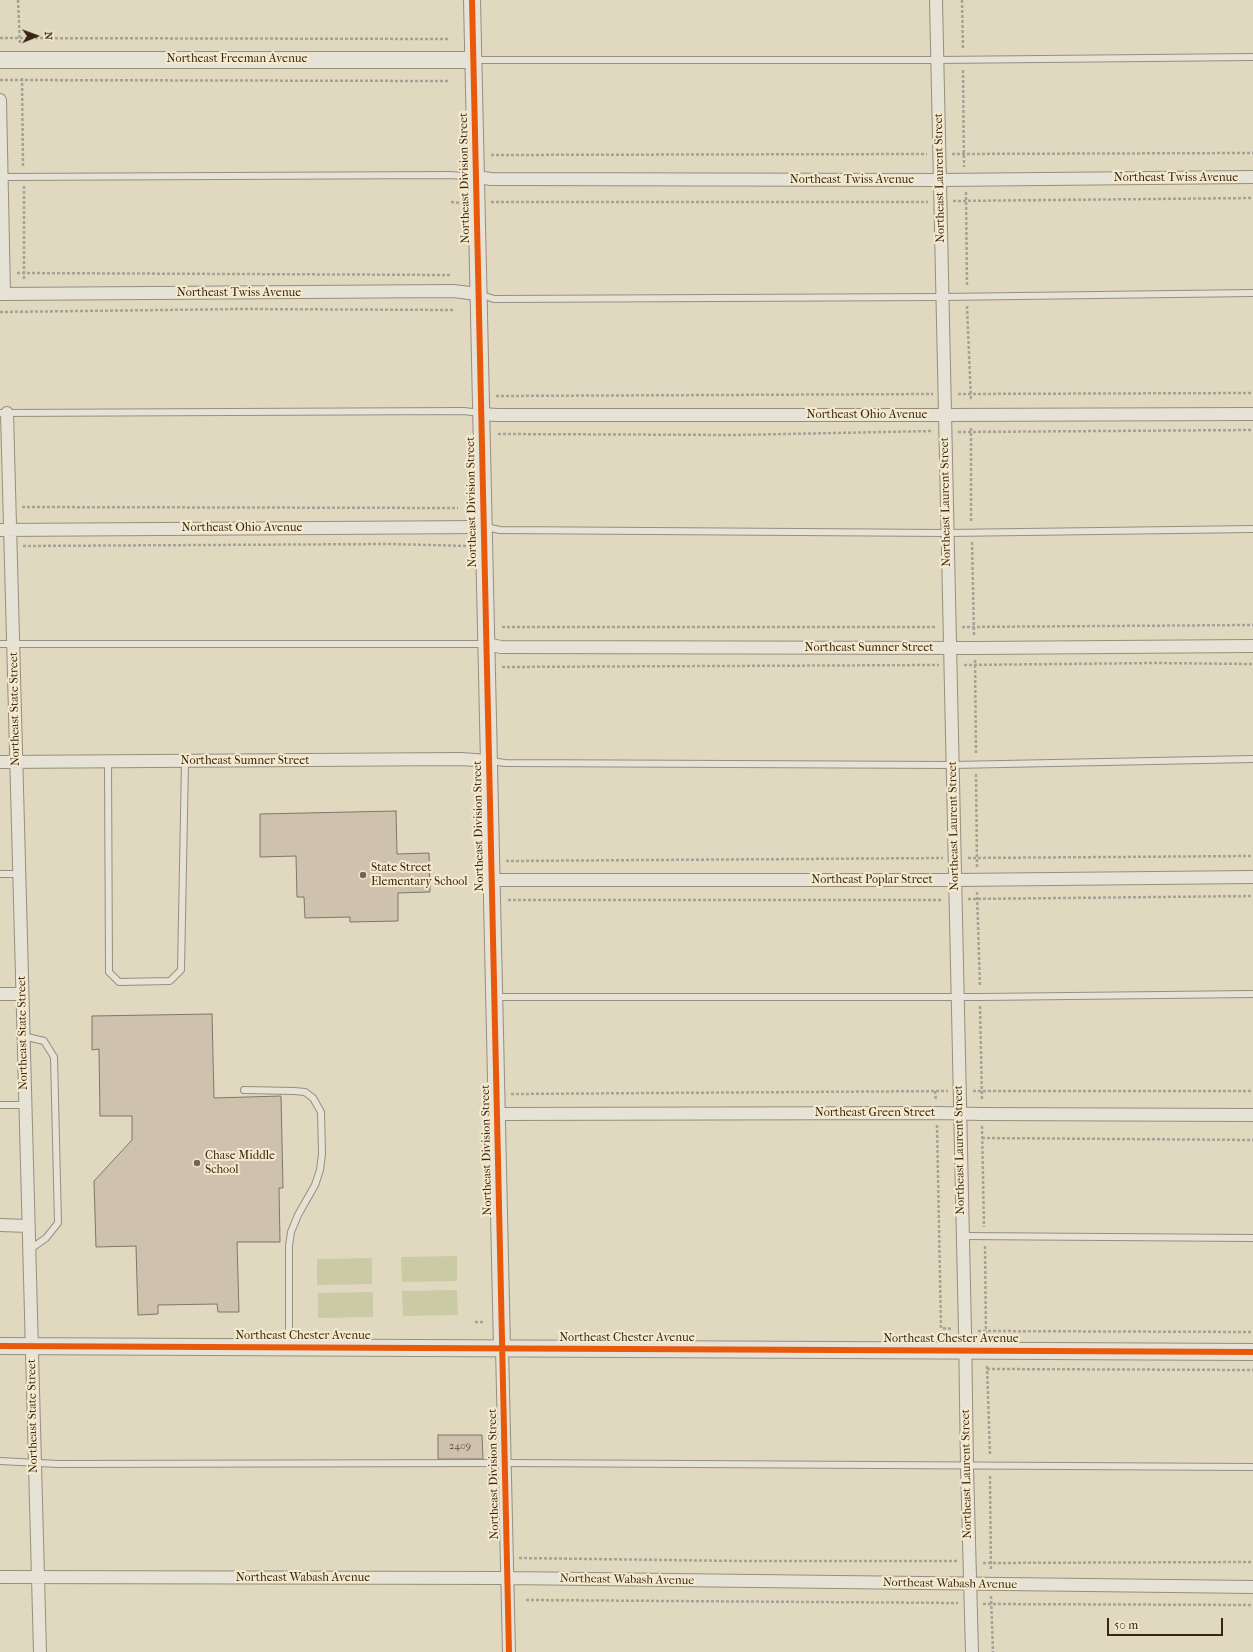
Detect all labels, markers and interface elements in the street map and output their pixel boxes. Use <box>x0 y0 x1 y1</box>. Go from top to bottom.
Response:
north arrow <box>16 16 56 56</box>
text: N <box>42 31 55 40</box>
street label: Northeast Freeman Avenue <box>167 52 307 66</box>
street label: Northeast Division Street <box>457 112 473 244</box>
street label: Northeast Laurent Street <box>932 113 948 243</box>
street label: Northeast Twiss Avenue <box>1114 171 1238 185</box>
street label: Northeast Twiss Avenue <box>790 173 914 187</box>
street label: Northeast Twiss Avenue <box>177 286 301 300</box>
street label: Northeast Ohio Avenue <box>807 408 927 422</box>
street label: Northeast Division Street <box>464 436 480 568</box>
street label: Northeast Laurent Street <box>938 437 954 567</box>
street label: Northeast Ohio Avenue <box>182 521 302 535</box>
street label: Northeast Sumner Street <box>805 641 933 655</box>
street label: Northeast State Street <box>7 652 23 766</box>
street label: Northeast Sumner Street <box>181 754 309 768</box>
street label: Northeast Division Street <box>471 760 487 892</box>
street label: Northeast Laurent Street <box>946 761 962 891</box>
place label: State Street Elementary School <box>371 861 468 889</box>
marker: State Street Elementary School <box>358 870 368 880</box>
street label: Northeast Poplar Street <box>811 873 933 887</box>
street label: Northeast State Street <box>15 976 31 1090</box>
street label: Northeast Division Street <box>479 1084 495 1216</box>
street label: Northeast Laurent Street <box>952 1085 968 1215</box>
street label: Northeast Green Street <box>815 1106 935 1120</box>
place label: Chase Middle School <box>205 1149 275 1177</box>
marker: Chase Middle School <box>192 1158 202 1168</box>
street label: Northeast Chester Avenue <box>235 1329 371 1343</box>
street label: Northeast Chester Avenue <box>559 1331 695 1345</box>
street label: Northeast Chester Avenue <box>883 1332 1019 1346</box>
street label: Northeast State Street <box>25 1359 41 1473</box>
street label: Northeast Division Street <box>486 1408 502 1540</box>
street label: Northeast Laurent Street <box>959 1409 975 1539</box>
house number: 2409 <box>449 1441 471 1453</box>
street label: Northeast Wabash Avenue <box>236 1571 370 1585</box>
street label: Northeast Wabash Avenue <box>560 1572 694 1588</box>
street label: Northeast Wabash Avenue <box>883 1576 1017 1592</box>
scale bar <box>1109 1610 1225 1636</box>
text: 50 m <box>1114 1618 1138 1632</box>

